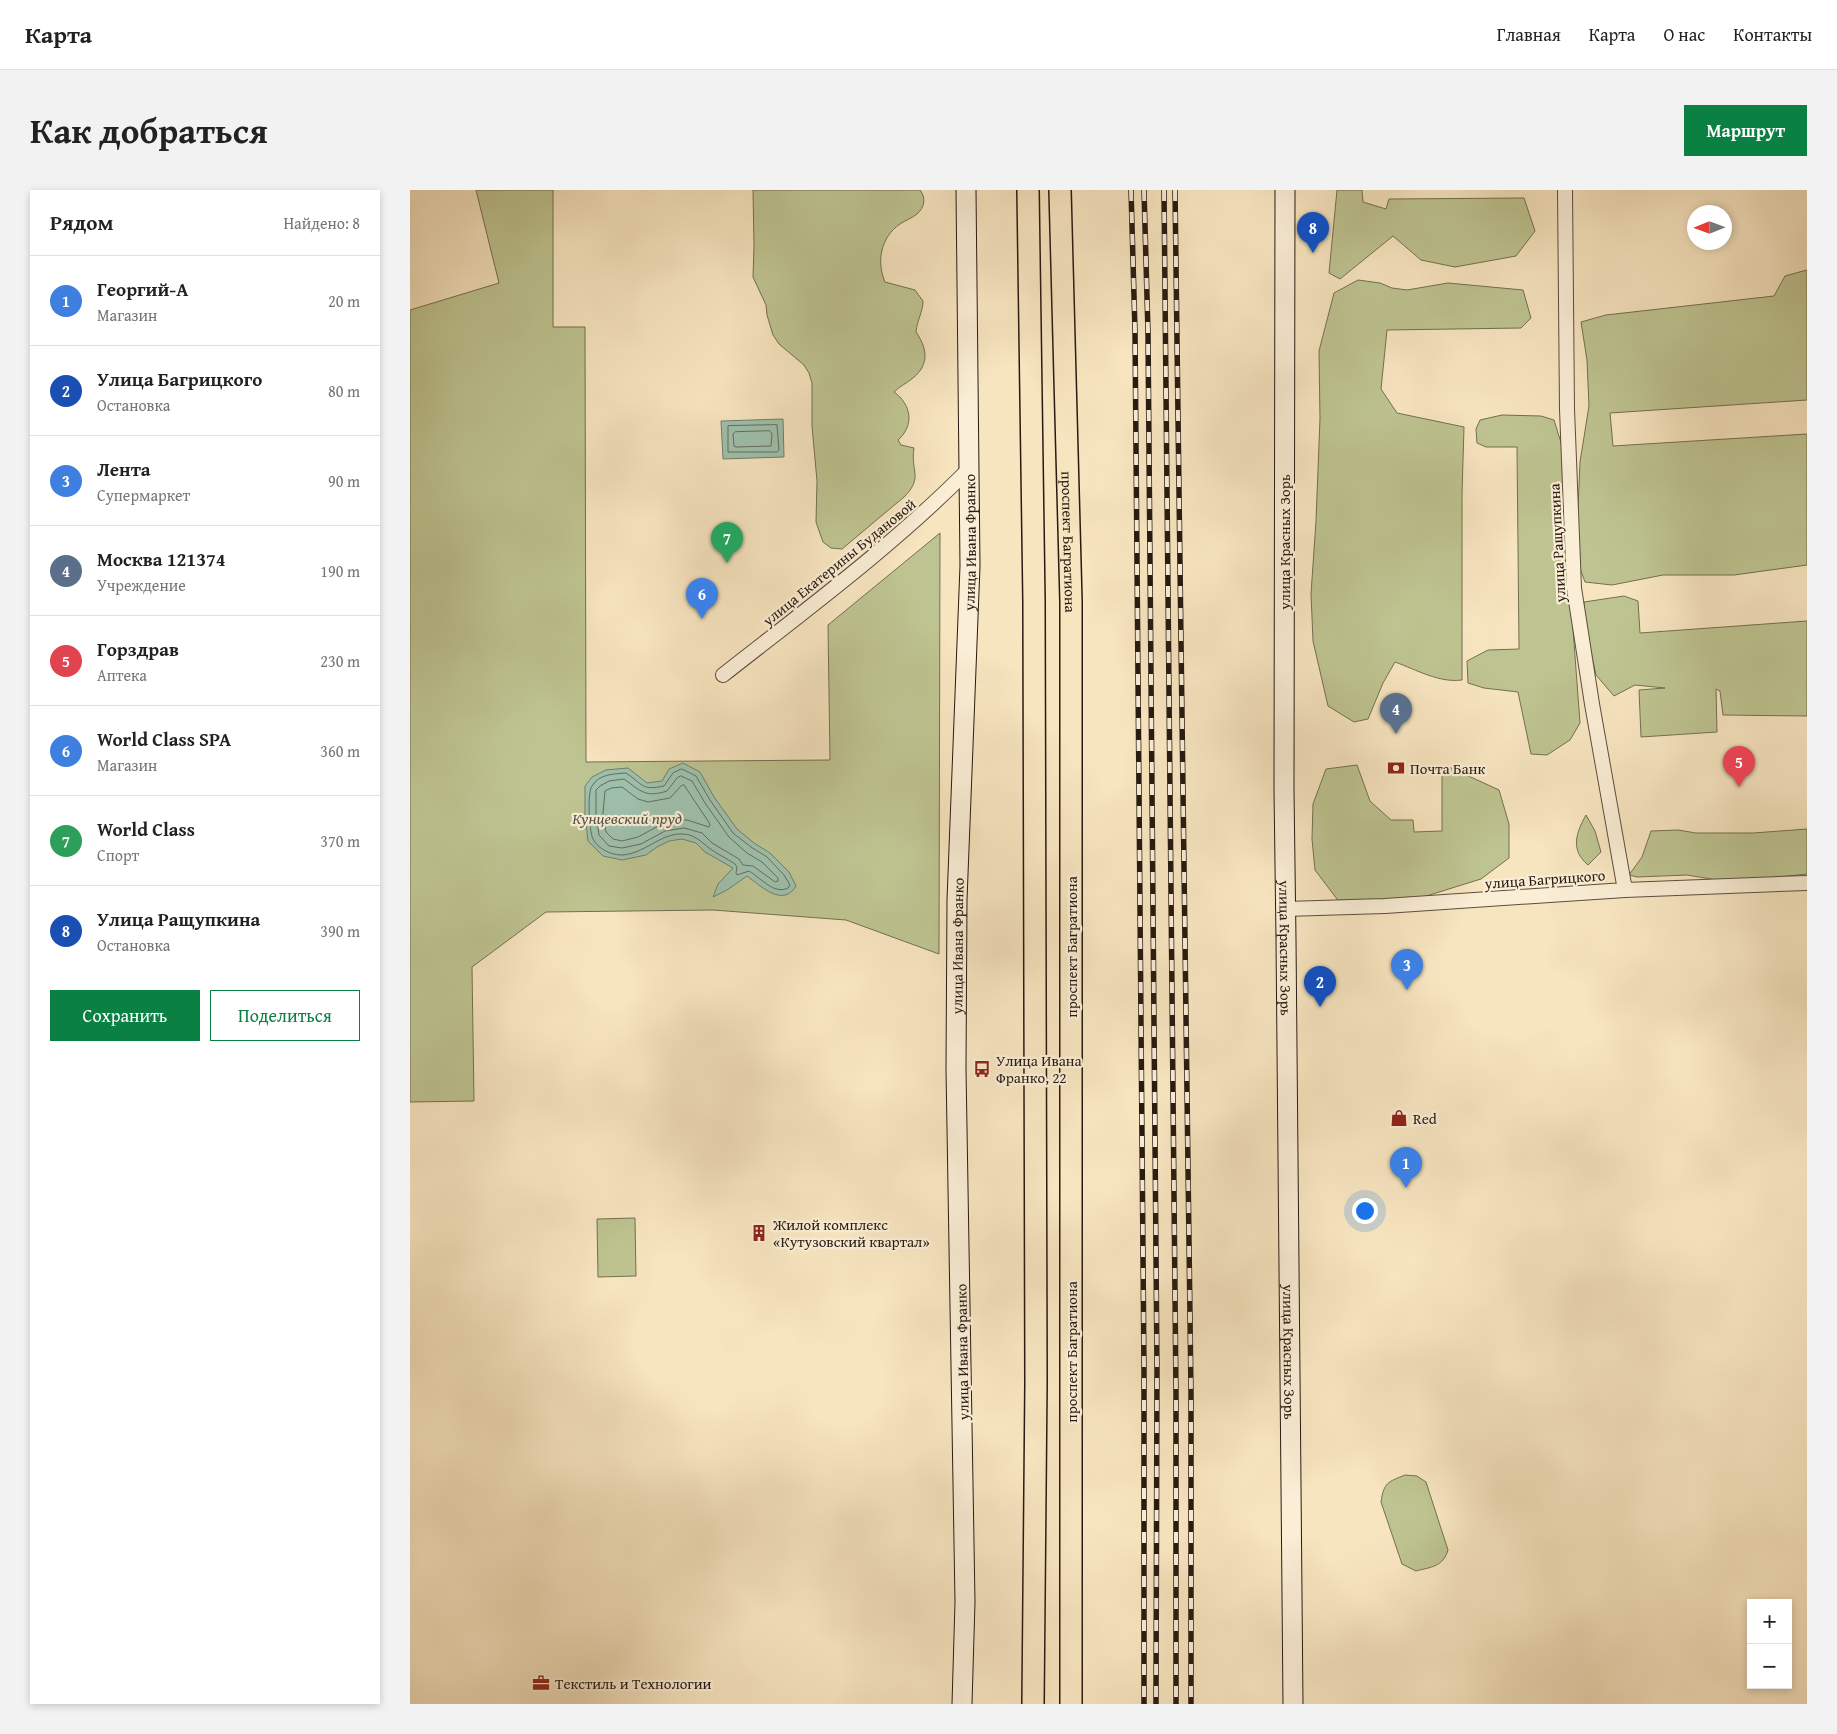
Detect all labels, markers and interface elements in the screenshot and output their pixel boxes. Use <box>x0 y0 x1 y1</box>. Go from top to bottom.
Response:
text: Карта <box>25 17 92 52</box>
text: Главная <box>1497 21 1561 48</box>
text: Карта <box>1589 21 1635 48</box>
text: О нас <box>1663 21 1705 48</box>
text: Контакты <box>1733 21 1812 48</box>
text: Как добраться <box>30 105 268 156</box>
button: Маршрут <box>1684 105 1807 156</box>
north arrow <box>1687 205 1732 250</box>
text: Рядом <box>50 207 113 238</box>
text: Найдено: 8 <box>283 211 360 235</box>
pin: 8 <box>1297 212 1329 253</box>
text: Георгий-А <box>97 275 188 303</box>
text: 1 <box>62 289 70 313</box>
text: 20 m <box>328 289 360 313</box>
text: Магазин <box>97 303 157 327</box>
text: Улица Багрицкого <box>97 365 262 393</box>
text: 2 <box>62 379 70 403</box>
text: 80 m <box>328 379 360 403</box>
text: Остановка <box>97 393 170 417</box>
text: Лента <box>97 455 151 483</box>
text: 3 <box>62 469 70 493</box>
text: 90 m <box>328 469 360 493</box>
street label: проспект Багратиона <box>1057 471 1082 614</box>
street label: улица Ивана Франко <box>958 474 981 612</box>
street label: улица Красных Зорь <box>1274 474 1295 611</box>
street label: улица Ращупкина <box>1543 482 1571 604</box>
text: Супермаркет <box>97 483 190 507</box>
street label: улица Екатерины Будановой <box>757 493 920 631</box>
pin: 7 <box>711 522 743 563</box>
text: Москва 121374 <box>97 545 226 573</box>
text: 4 <box>62 559 70 583</box>
text: 190 m <box>320 559 360 583</box>
text: Учреждение <box>97 573 186 597</box>
pin: 6 <box>686 578 718 619</box>
text: Горздрав <box>97 635 179 663</box>
text: 5 <box>62 649 70 673</box>
text: 230 m <box>320 649 360 673</box>
text: Аптека <box>97 663 147 687</box>
pin: 4 <box>1380 693 1412 734</box>
text: World Class SPA <box>97 725 231 753</box>
text: 6 <box>62 739 70 763</box>
text: 360 m <box>320 739 360 763</box>
pin: 5 <box>1723 746 1755 787</box>
text: Магазин <box>97 753 157 777</box>
bank icon: Почта Банк <box>1386 758 1406 778</box>
place label: Почта Банк <box>1410 758 1485 779</box>
water label: Кунцевский пруд <box>572 806 682 830</box>
text: World Class <box>97 815 195 843</box>
text: 7 <box>62 829 70 853</box>
text: 370 m <box>320 829 360 853</box>
text: Спорт <box>97 843 139 867</box>
street label: улица Багрицкого <box>1483 864 1606 894</box>
street label: проспект Багратиона <box>1061 875 1082 1018</box>
street label: улица Ивана Франко <box>946 877 968 1016</box>
street label: улица Красных Зорь <box>1275 879 1297 1016</box>
text: Улица Ращупкина <box>97 905 260 933</box>
text: 8 <box>62 919 70 943</box>
text: 390 m <box>320 919 360 943</box>
text: Остановка <box>97 933 170 957</box>
pin: 3 <box>1391 949 1423 990</box>
pin: 2 <box>1304 966 1336 1007</box>
button: Сохранить <box>50 990 200 1041</box>
button: Поделиться <box>210 990 360 1041</box>
place label: Улица Ивана Франко, 22 <box>996 1050 1083 1088</box>
bus stop icon: Улица Ивана Франко, 22 <box>972 1059 992 1079</box>
shop icon: Red <box>1389 1108 1409 1128</box>
place label: Red <box>1413 1108 1437 1129</box>
pin: 1 <box>1390 1147 1422 1188</box>
your location <box>1352 1198 1378 1224</box>
place label: Жилой комплекс «Кутузовский квартал» <box>772 1214 930 1252</box>
building icon: Жилой комплекс «Кутузовский квартал» <box>749 1223 769 1243</box>
street label: проспект Багратиона <box>1061 1280 1082 1423</box>
street label: улица Ивана Франко <box>950 1283 974 1422</box>
street label: улица Красных Зорь <box>1279 1283 1301 1420</box>
map controls <box>1747 1599 1792 1689</box>
button: + <box>1747 1599 1792 1644</box>
button: − <box>1747 1644 1792 1689</box>
office icon: Текстиль и Технологии <box>531 1673 551 1693</box>
place label: Текстиль и Технологии <box>555 1673 712 1694</box>

